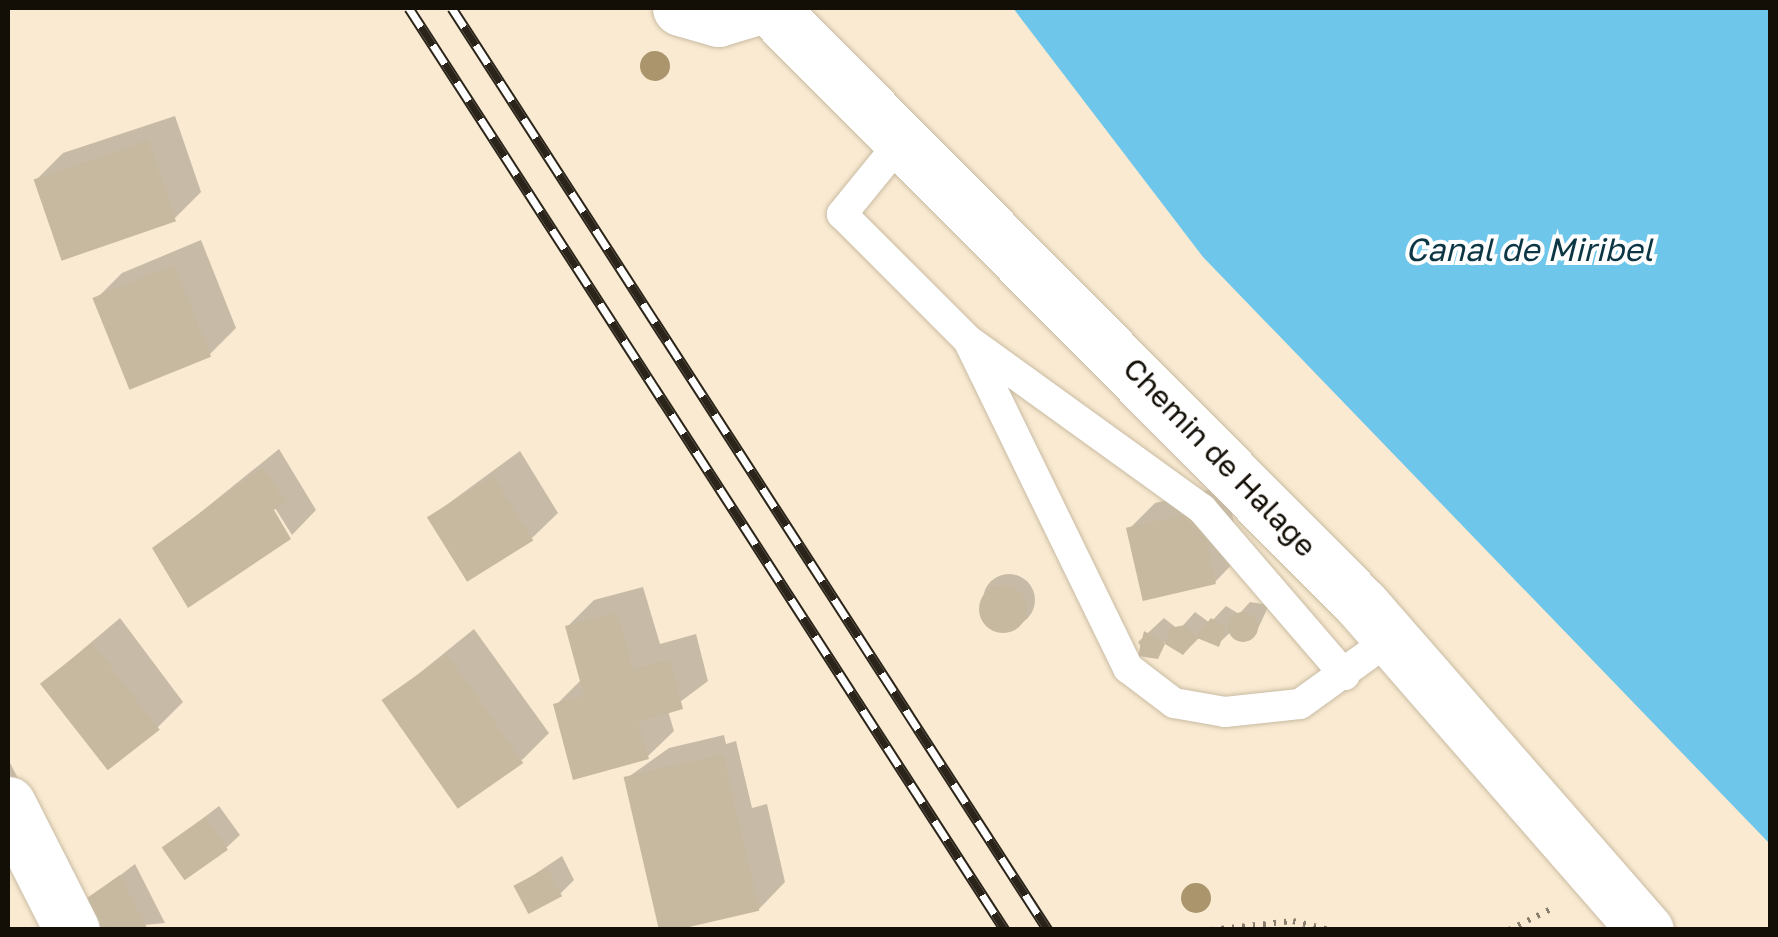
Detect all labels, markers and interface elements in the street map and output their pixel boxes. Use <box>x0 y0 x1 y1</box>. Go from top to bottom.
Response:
water label: Canal de Miribel <box>1405 230 1653 268</box>
street label: Chemin de Halage <box>1116 350 1324 564</box>

